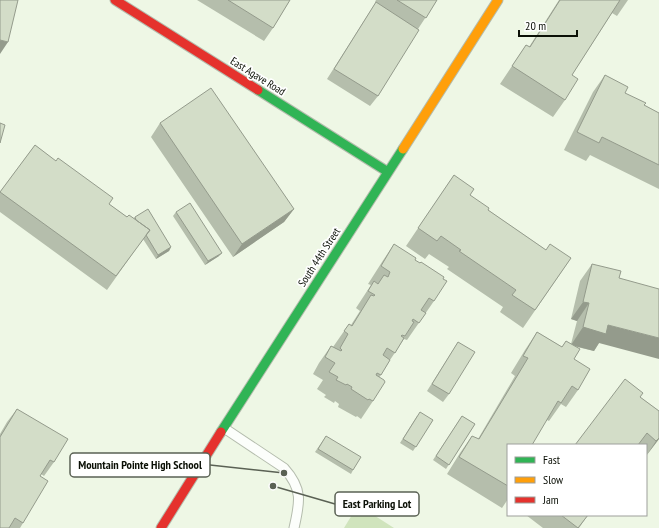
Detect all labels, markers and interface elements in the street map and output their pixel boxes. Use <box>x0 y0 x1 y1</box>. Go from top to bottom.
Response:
scale bar <box>519 12 577 38</box>
text: 20 m <box>525 18 546 33</box>
street label: East Agave Road <box>228 54 288 98</box>
street label: South 44th Street <box>295 225 343 289</box>
legend <box>507 444 647 516</box>
text: Fast <box>543 452 561 467</box>
callout: Mountain Pointe High School <box>70 453 210 477</box>
text: Mountain Pointe High School <box>78 457 202 472</box>
text: Slow <box>543 472 564 487</box>
callout: East Parking Lot <box>335 492 419 516</box>
text: Jam <box>542 492 559 507</box>
text: East Parking Lot <box>343 496 412 511</box>

